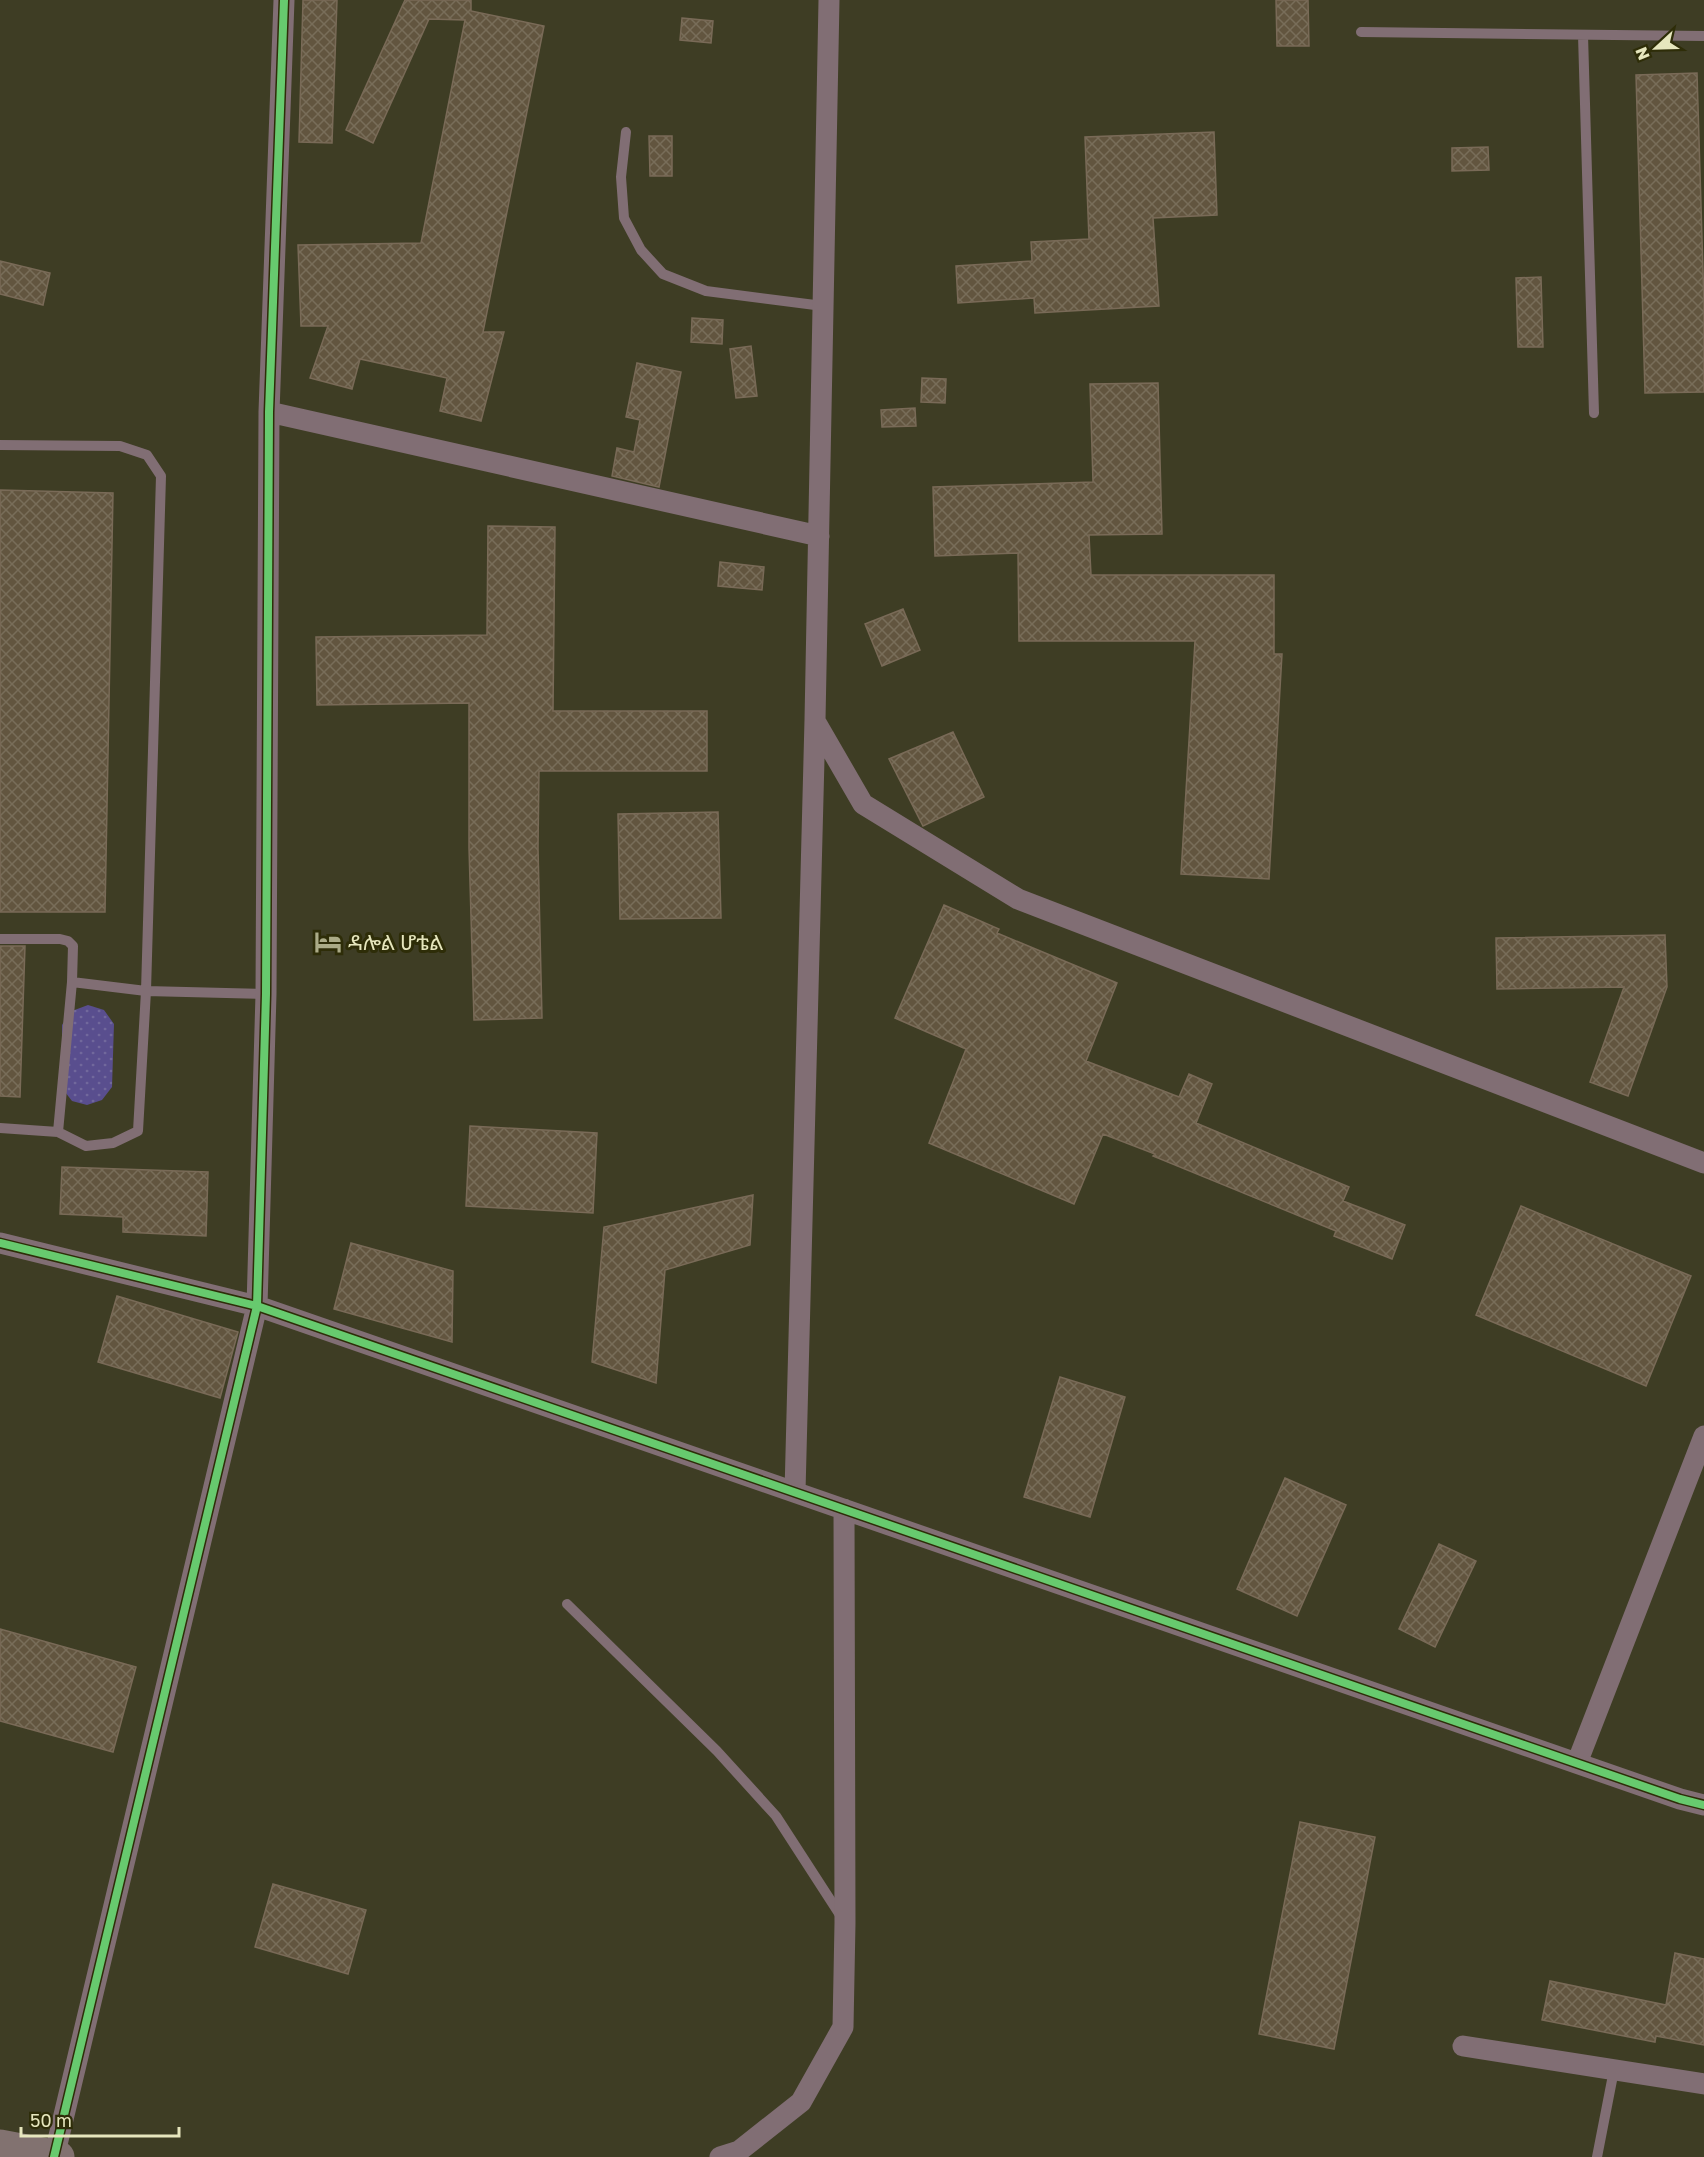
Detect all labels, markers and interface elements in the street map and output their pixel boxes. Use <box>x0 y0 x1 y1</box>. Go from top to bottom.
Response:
north arrow <box>1626 18 1686 78</box>
text: N <box>1631 44 1654 63</box>
hotel icon: ዳሎል ሆቴል <box>313 927 343 957</box>
place label: ዳሎል ሆቴል <box>348 929 443 955</box>
scale bar <box>21 2100 178 2138</box>
text: 50 m <box>30 2109 72 2131</box>

